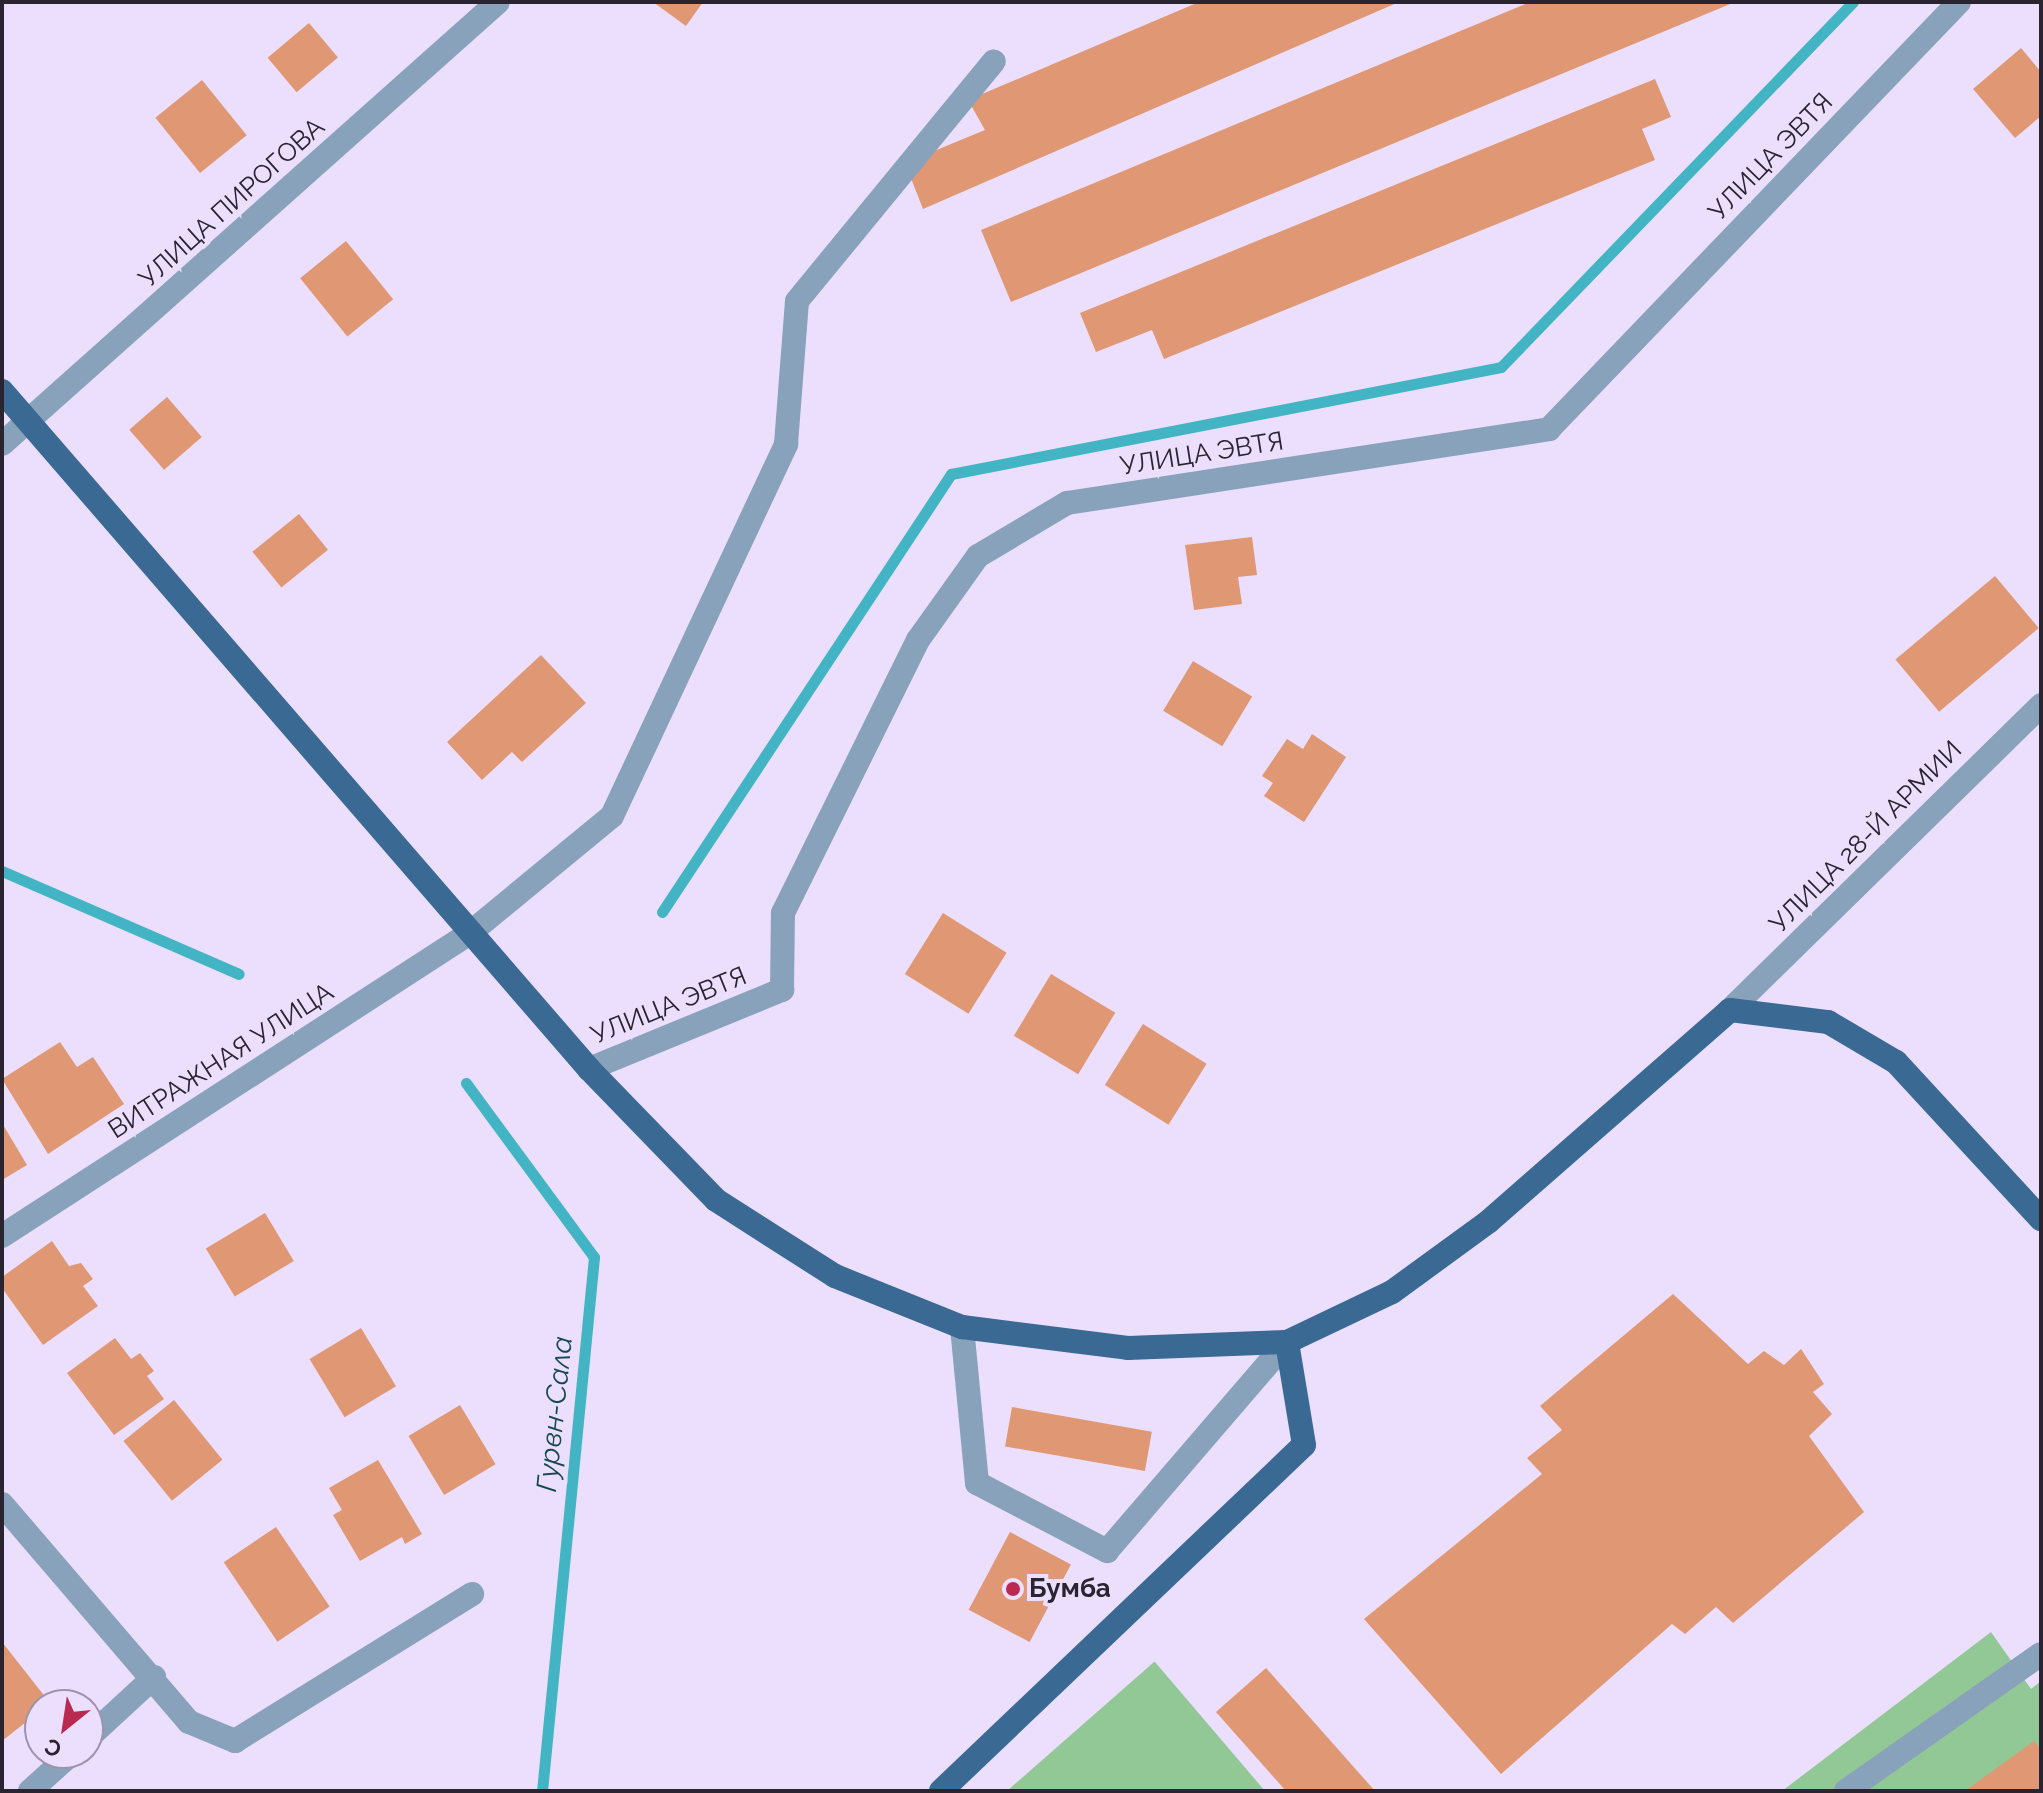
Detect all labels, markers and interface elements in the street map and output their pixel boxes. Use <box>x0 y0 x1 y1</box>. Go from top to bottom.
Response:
street label: УЛИЦА ЭВТЯ <box>1702 87 1840 227</box>
street label: УЛИЦА ПИРОГОВА <box>133 111 331 295</box>
street label: УЛИЦА ЭВТЯ <box>1118 426 1286 482</box>
street label: УЛИЦА 28-Й АРМИИ <box>1763 734 1969 940</box>
street label: УЛИЦА ЭВТЯ <box>586 961 752 1051</box>
street label: ВИТРАЖНАЯ УЛИЦА <box>103 976 339 1146</box>
water label: Гурвн-Сала <box>530 1335 580 1493</box>
place label: Бумба <box>1029 1573 1111 1605</box>
marker: Бумба <box>1004 1580 1022 1598</box>
north arrow <box>24 1689 104 1769</box>
text: С <box>40 1733 66 1763</box>

